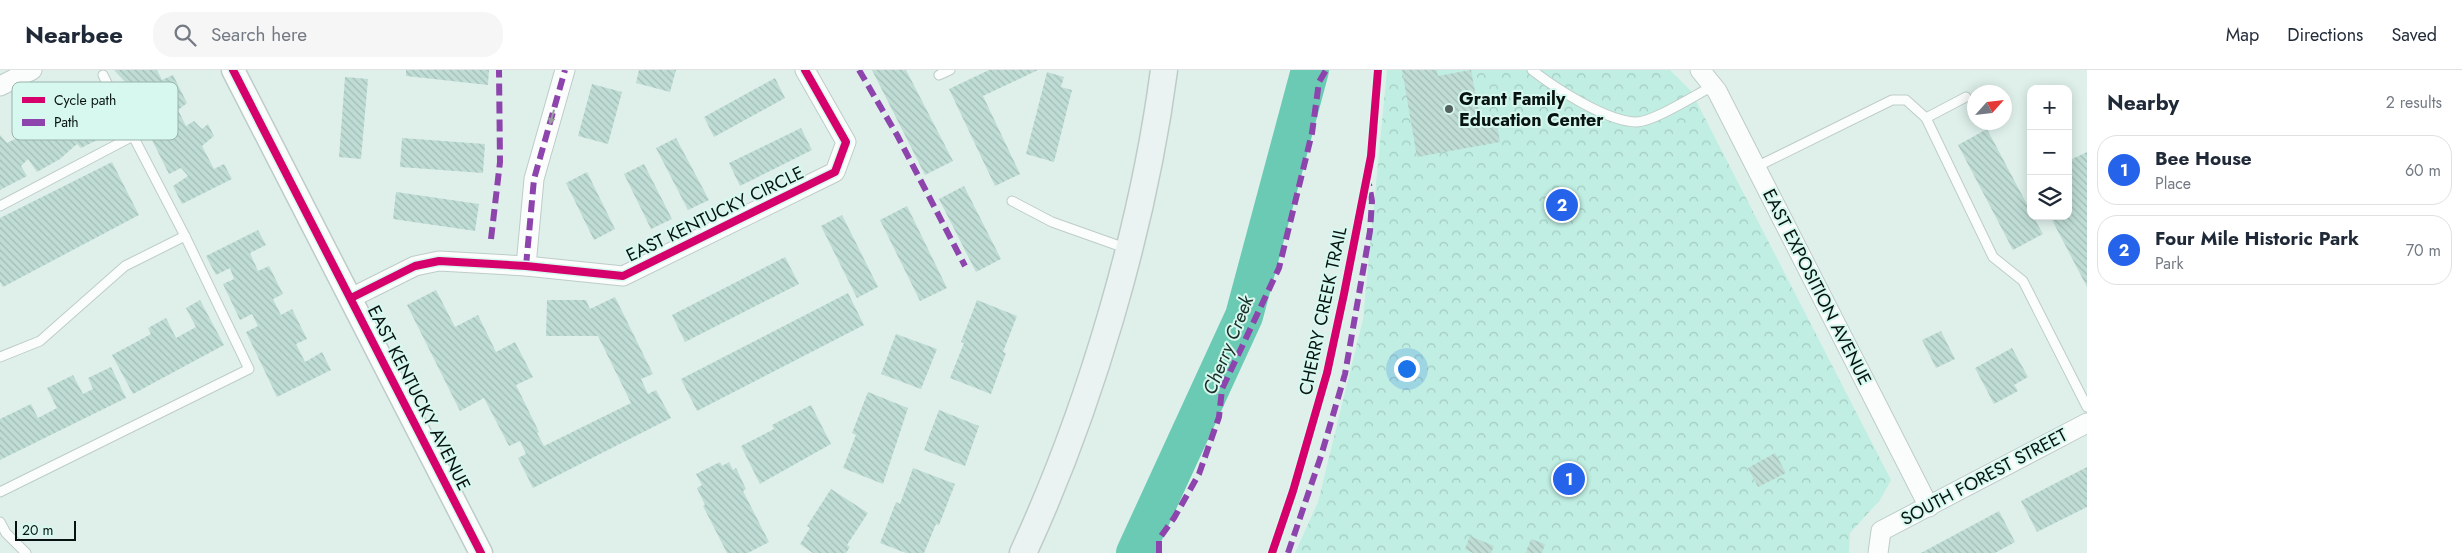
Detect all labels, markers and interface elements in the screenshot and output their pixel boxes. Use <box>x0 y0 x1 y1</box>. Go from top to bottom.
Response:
search box <box>153 12 503 57</box>
text: Nearbee <box>25 17 123 52</box>
icon: search <box>171 21 199 49</box>
text: Search here <box>211 21 307 48</box>
text: Map <box>2226 22 2259 48</box>
text: Directions <box>2287 22 2363 48</box>
text: Saved <box>2391 22 2437 48</box>
legend <box>12 82 178 140</box>
north arrow <box>1967 85 2012 130</box>
map controls <box>2027 85 2072 220</box>
button: + <box>2027 85 2072 130</box>
place label: Grant Family Education Center <box>1459 86 1604 133</box>
text: Nearby <box>2107 88 2179 118</box>
text: Cycle path <box>54 90 116 110</box>
text: 2 results <box>2386 91 2442 114</box>
marker: Grant Family Education Center <box>1443 103 1455 115</box>
one-way arrow <box>547 110 555 125</box>
text: Path <box>54 112 79 132</box>
button: − <box>2027 130 2072 175</box>
text: Bee House <box>2155 145 2252 172</box>
text: 1 <box>2120 159 2128 182</box>
text: 60 m <box>2405 159 2441 182</box>
street label: EAST KENTUCKY CIRCLE <box>622 160 808 268</box>
text: Place <box>2155 172 2191 195</box>
button: layers <box>2027 175 2072 220</box>
street label: EAST EXPOSITION AVENUE <box>1756 184 1878 390</box>
pin: 2 <box>1546 186 1578 224</box>
street label: CHERRY CREEK TRAIL <box>1292 224 1354 398</box>
text: Four Mile Historic Park <box>2155 225 2359 252</box>
text: 2 <box>2119 239 2129 262</box>
text: 70 m <box>2406 239 2441 262</box>
text: Park <box>2155 252 2184 275</box>
water label: Cherry Creek <box>1196 291 1260 399</box>
street label: EAST KENTUCKY AVENUE <box>361 301 477 495</box>
your location <box>1394 356 1420 382</box>
street label: SOUTH FOREST STREET <box>1896 422 2072 532</box>
pin: 1 <box>1553 460 1585 498</box>
scale bar <box>15 518 76 541</box>
text: 20 m <box>22 520 54 540</box>

